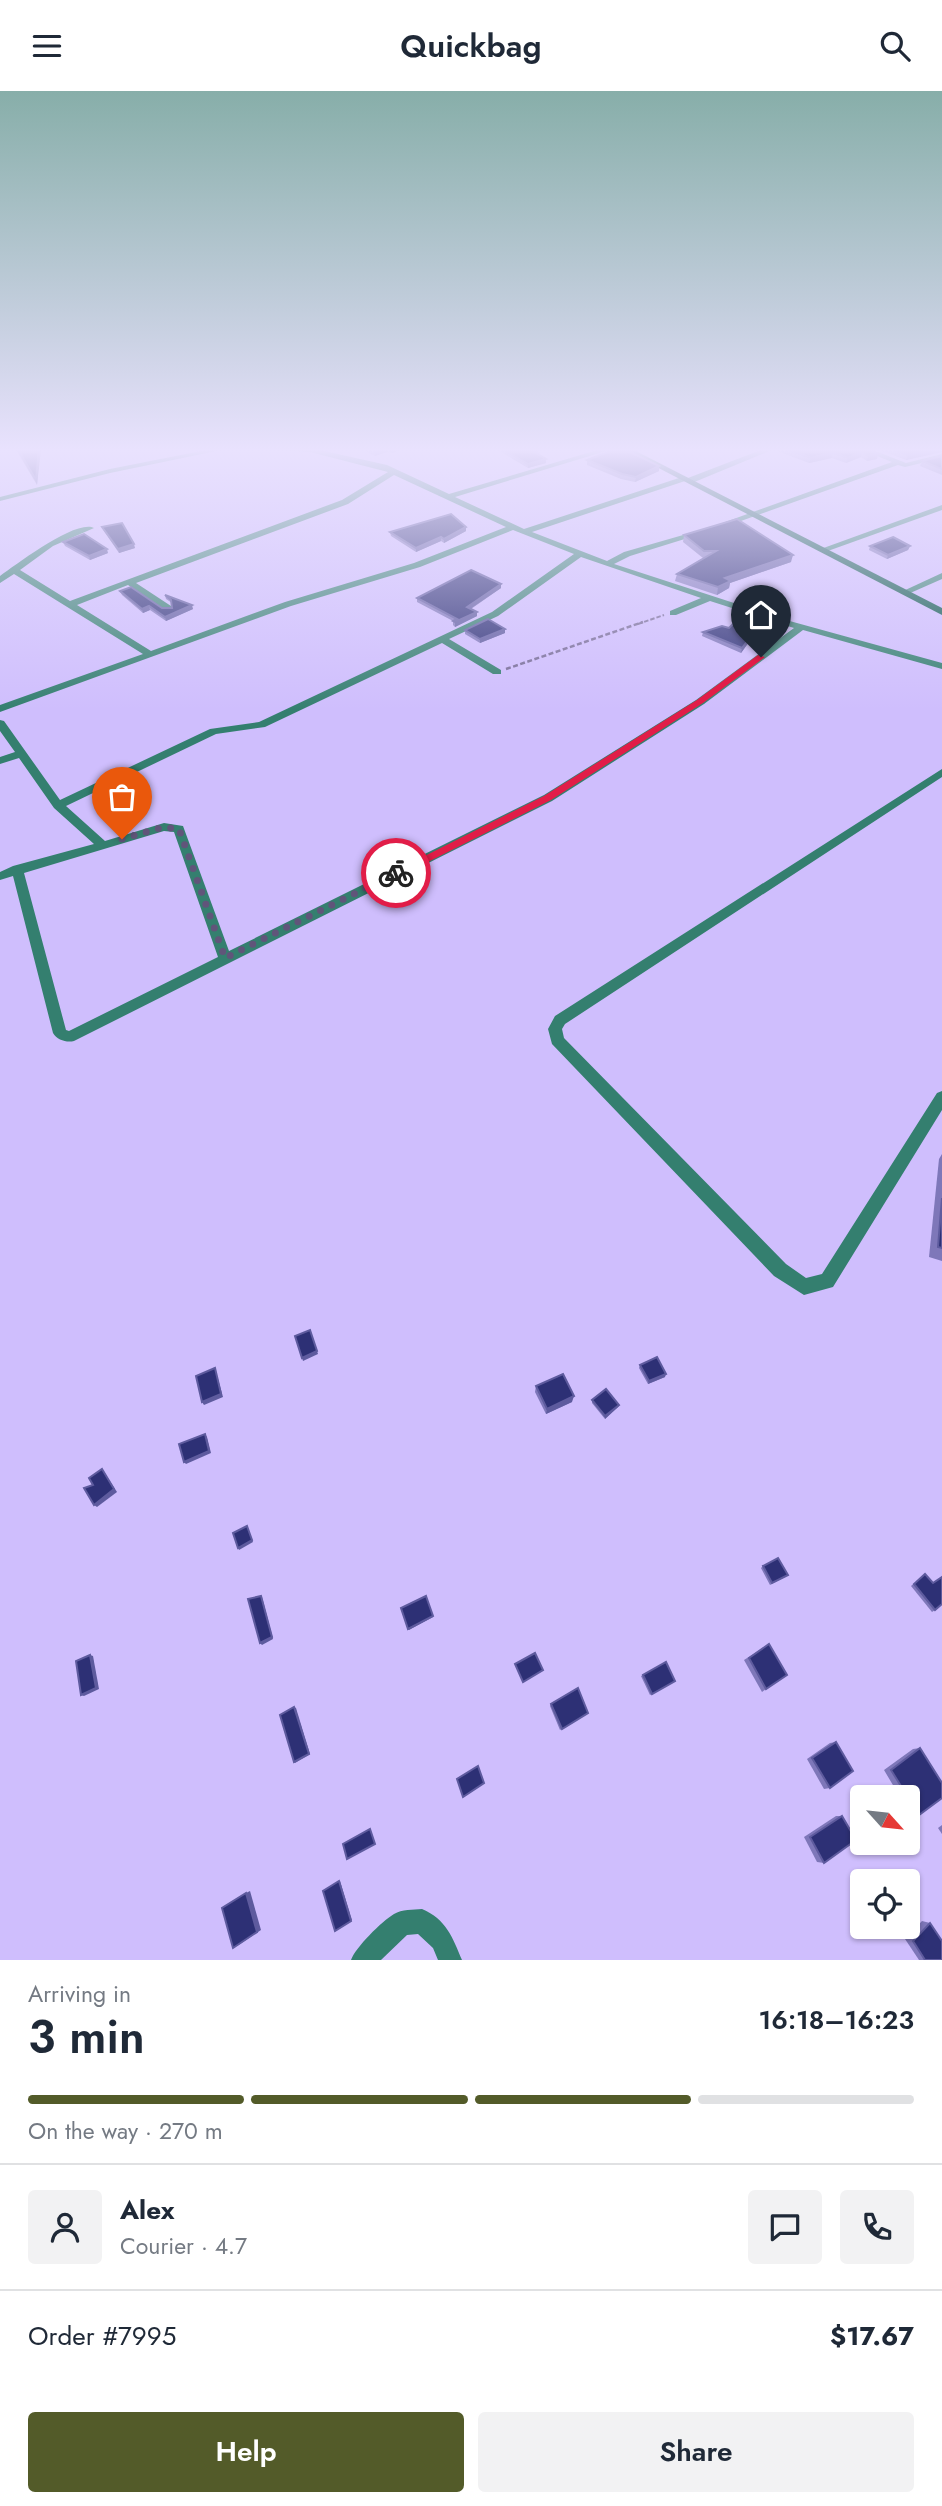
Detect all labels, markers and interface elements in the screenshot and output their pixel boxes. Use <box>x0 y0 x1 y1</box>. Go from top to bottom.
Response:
text: Quickbag <box>400 23 542 69</box>
icon: menu <box>28 27 66 65</box>
icon: search <box>876 27 914 65</box>
pin <box>731 585 791 657</box>
icon: home <box>742 596 780 634</box>
pin <box>92 767 152 839</box>
icon: bag <box>103 778 141 816</box>
courier <box>361 838 431 908</box>
icon: bike <box>377 854 415 892</box>
north arrow <box>850 1785 920 1855</box>
map controls <box>850 1785 920 1939</box>
button: locate <box>850 1869 920 1939</box>
text: Arriving in <box>28 1977 131 2011</box>
text: 16:18–16:23 <box>758 2001 914 2039</box>
text: 3 min <box>28 2004 145 2070</box>
text: On the way · 270 m <box>28 2114 223 2148</box>
button: person <box>28 2190 102 2264</box>
button: chat <box>748 2190 822 2264</box>
button: phone <box>840 2190 914 2264</box>
text: Alex <box>120 2191 174 2229</box>
text: Courier · 4.7 <box>120 2229 247 2263</box>
text: Order #7995 <box>28 2317 176 2355</box>
text: $17.67 <box>830 2317 914 2355</box>
button: Help <box>28 2412 464 2492</box>
button: Share <box>478 2412 914 2492</box>

